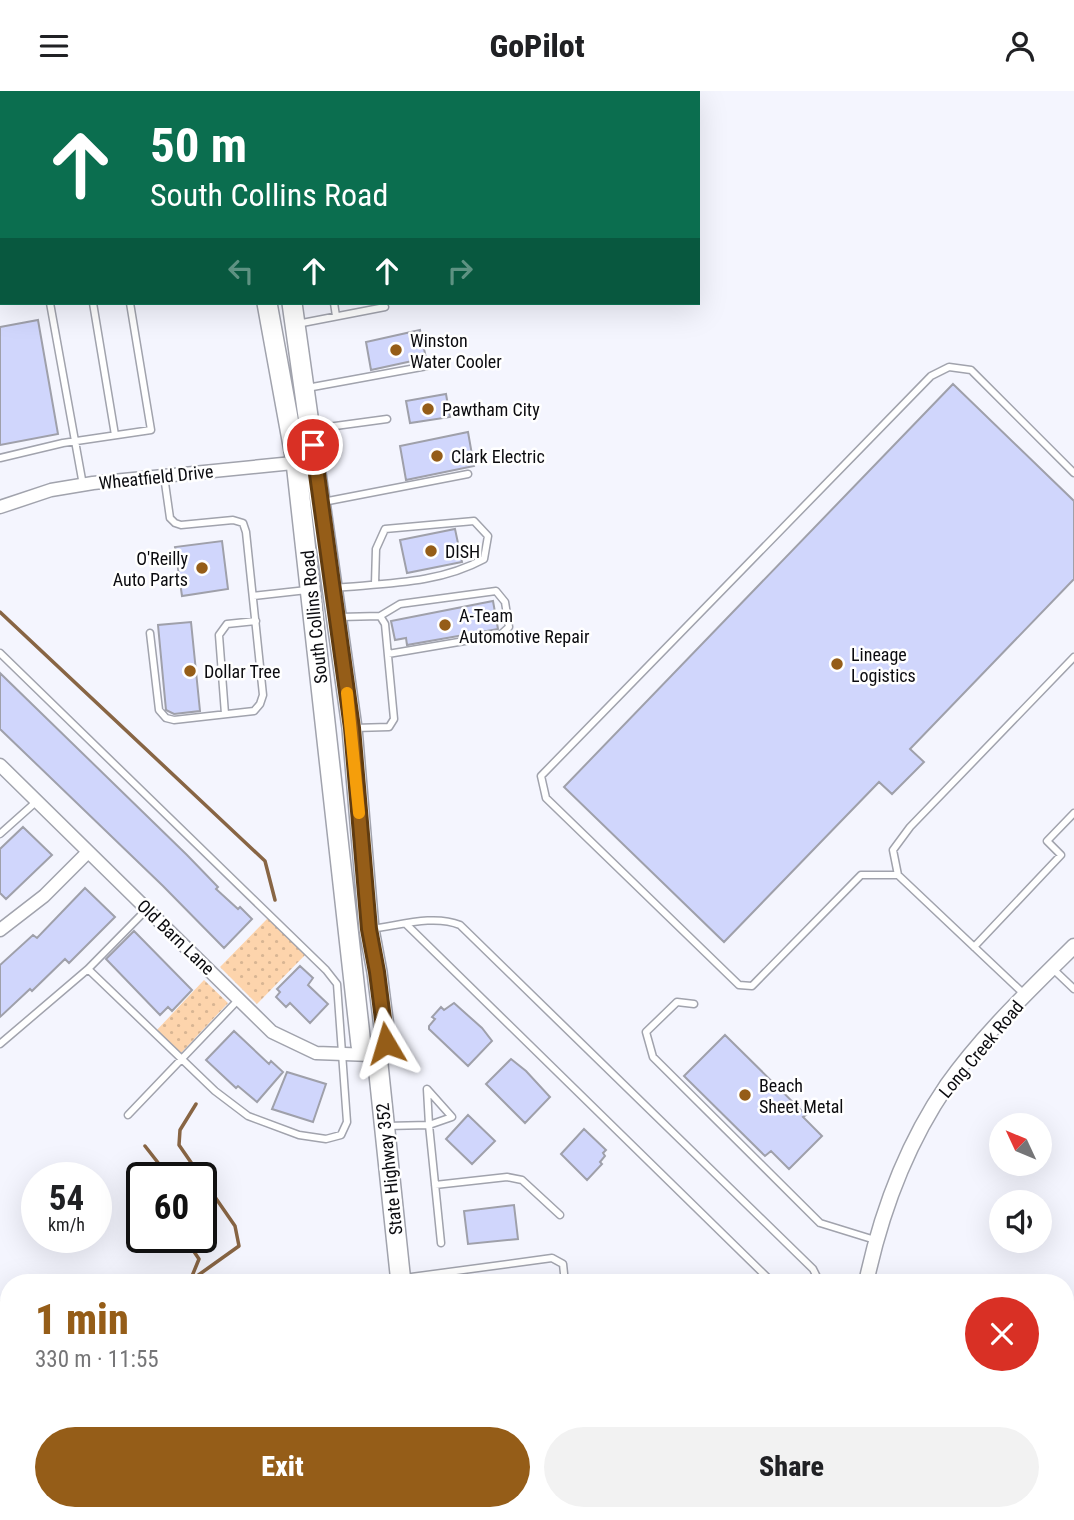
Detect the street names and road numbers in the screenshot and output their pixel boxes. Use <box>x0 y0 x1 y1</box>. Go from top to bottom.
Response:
street label: Wheatfield Drive <box>98 461 214 493</box>
street label: South Collins Road <box>297 549 331 685</box>
street label: Old Barn Lane <box>133 895 219 979</box>
street label: Long Creek Road <box>934 996 1028 1102</box>
street label: State Highway 352 <box>372 1102 406 1236</box>

